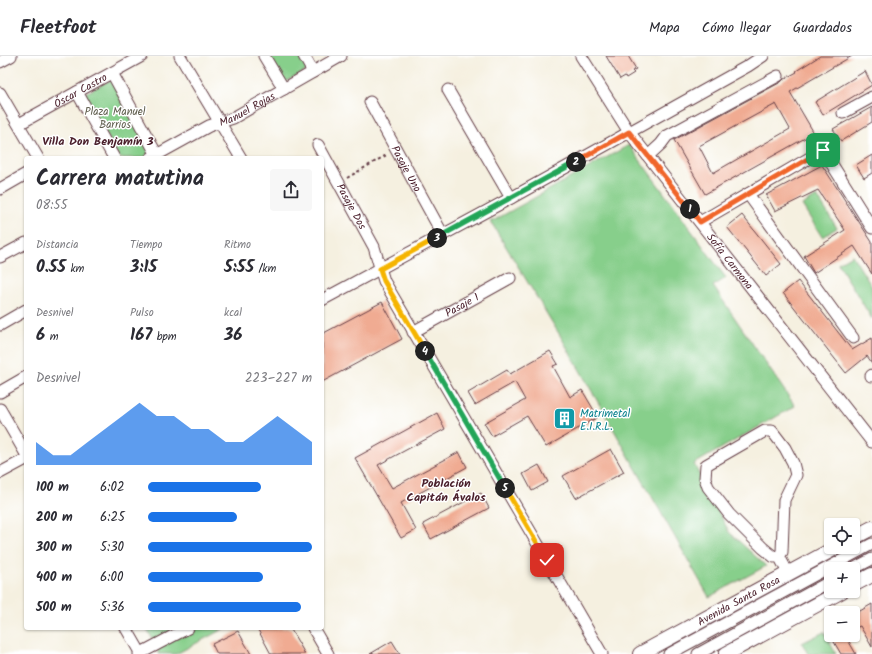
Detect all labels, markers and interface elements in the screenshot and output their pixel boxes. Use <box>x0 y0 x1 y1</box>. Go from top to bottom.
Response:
text: Fleetfoot <box>20 13 97 43</box>
text: Mapa <box>649 17 680 39</box>
text: Cómo llegar <box>702 17 771 39</box>
text: Guardados <box>793 17 852 39</box>
street label: Óscar Castro <box>51 69 111 113</box>
street label: Manuel Rojas <box>217 87 279 132</box>
park label: Plaza Manuel Barrios <box>85 103 146 134</box>
district label: Villa Don Benjamín 3 <box>42 132 154 151</box>
pin <box>806 133 840 167</box>
icon: arrive <box>812 139 834 161</box>
street label: Pasaje Uno <box>386 143 426 196</box>
pin: 2 <box>566 152 586 172</box>
text: 2 <box>573 153 579 171</box>
text: Carrera matutina <box>36 162 204 197</box>
button: share <box>270 169 312 211</box>
street label: Pasaje Dos <box>331 181 371 233</box>
text: 08:55 <box>36 195 68 216</box>
pin: 1 <box>680 199 700 219</box>
text: 1 <box>688 200 692 218</box>
pin: 3 <box>427 228 447 248</box>
text: 3 <box>434 229 440 247</box>
street label: Sofía Carmona <box>702 230 757 294</box>
text: Distancia <box>36 236 78 254</box>
text: Tiempo <box>130 236 162 254</box>
text: Ritmo <box>224 236 251 254</box>
text: 0.55 <box>36 254 66 281</box>
text: 3:15 <box>130 254 157 281</box>
text: 5:55 <box>224 254 254 281</box>
text: km <box>66 260 84 278</box>
text: /km <box>254 260 276 278</box>
street label: Pasaje 1 <box>442 289 483 322</box>
text: Desnivel <box>36 304 74 322</box>
text: Pulso <box>130 304 154 322</box>
text: kcal <box>224 304 242 322</box>
text: 6 <box>36 322 45 349</box>
text: 167 <box>130 322 152 349</box>
text: 36 <box>224 322 243 349</box>
text: m <box>45 328 58 346</box>
text: bpm <box>152 328 177 346</box>
pin: 4 <box>415 341 435 361</box>
text: 4 <box>422 342 428 360</box>
text: Desnivel <box>36 368 80 389</box>
text: 223–227 m <box>245 368 312 389</box>
place label: Matrimetal E.I.R.L. <box>580 405 630 436</box>
building icon: Matrimetal E.I.R.L. <box>551 406 577 432</box>
district label: Población Capitán Ávalos <box>406 474 486 507</box>
text: 100 m <box>36 477 69 498</box>
text: 6:02 <box>100 477 124 498</box>
pin: 5 <box>495 478 515 498</box>
text: 5 <box>502 479 508 497</box>
text: 200 m <box>36 507 73 528</box>
text: 6:25 <box>100 507 125 528</box>
map controls <box>824 518 860 642</box>
button: locate <box>824 518 860 554</box>
text: 300 m <box>36 537 72 558</box>
text: 5:30 <box>100 537 124 558</box>
pin <box>530 543 564 577</box>
icon: check <box>536 549 558 571</box>
button: + <box>824 562 860 598</box>
text: 400 m <box>36 567 72 588</box>
text: 6:00 <box>100 567 123 588</box>
street label: Avenida Santa Rosa <box>694 572 784 631</box>
text: 500 m <box>36 597 72 618</box>
text: 5:36 <box>100 597 125 618</box>
button: − <box>824 606 860 642</box>

